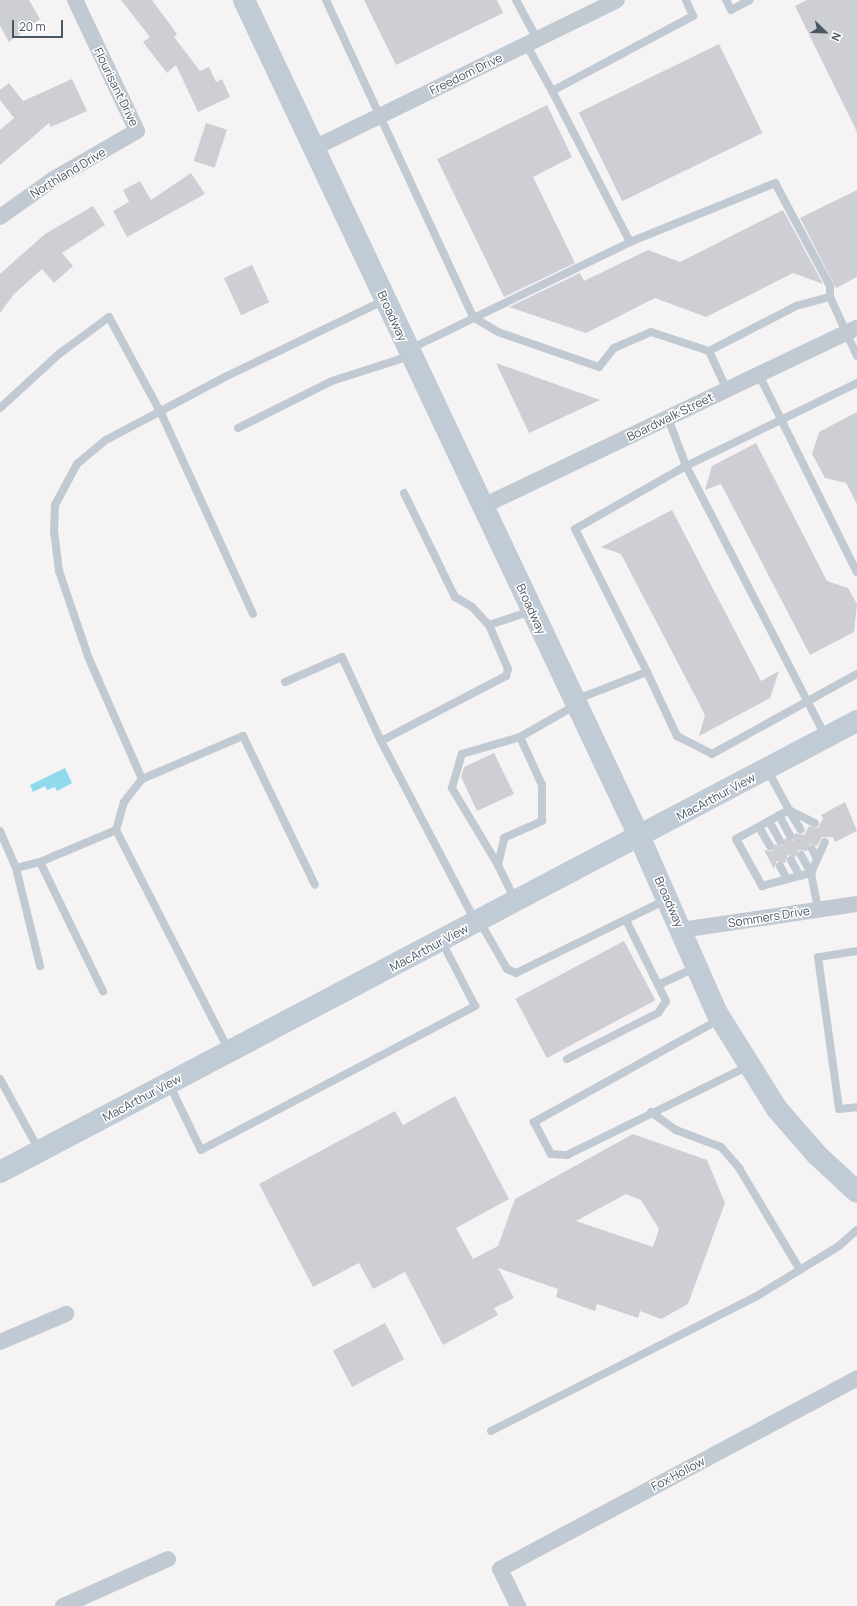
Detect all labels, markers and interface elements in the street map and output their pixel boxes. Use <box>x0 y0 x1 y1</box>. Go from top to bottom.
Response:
scale bar <box>14 12 65 38</box>
north arrow <box>805 12 845 52</box>
text: 20 m <box>19 18 46 35</box>
text: N <box>828 30 845 43</box>
street label: Flourisant Drive <box>91 45 141 129</box>
street label: Freedom Drive <box>427 50 505 98</box>
street label: Northland Drive <box>28 145 108 201</box>
street label: Broadway <box>374 289 410 343</box>
street label: Boardwalk Street <box>624 390 716 444</box>
street label: Broadway <box>513 582 549 636</box>
street label: MacArthur View <box>674 770 758 824</box>
street label: Broadway <box>651 874 687 930</box>
street label: Sommers Drive <box>727 903 811 931</box>
street label: MacArthur View <box>387 921 471 975</box>
street label: MacArthur View <box>100 1071 184 1125</box>
street label: Fox Hollow <box>649 1454 707 1494</box>

